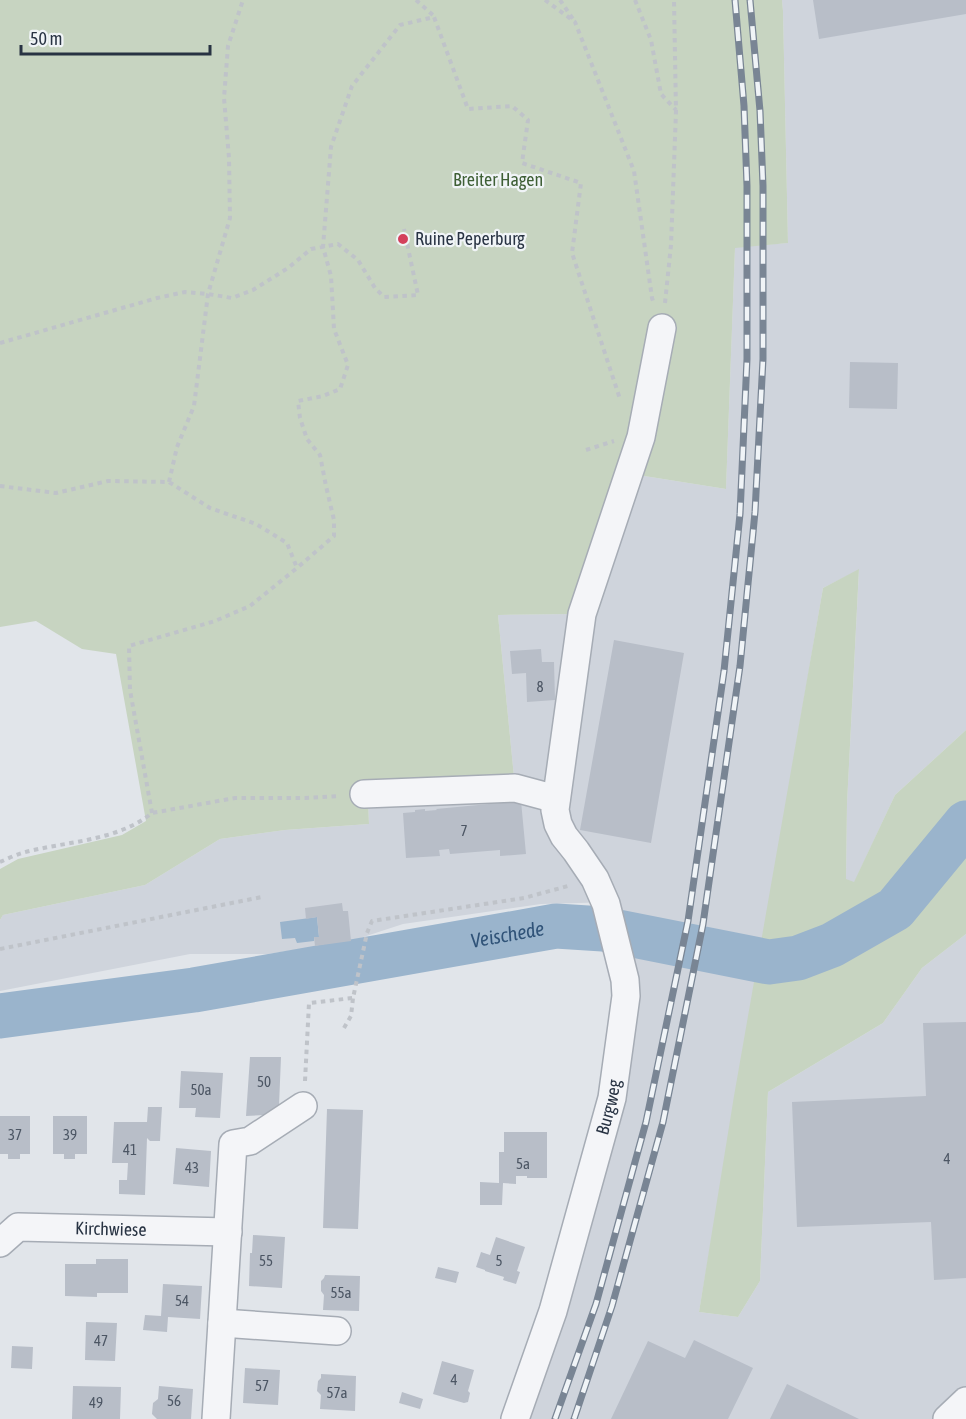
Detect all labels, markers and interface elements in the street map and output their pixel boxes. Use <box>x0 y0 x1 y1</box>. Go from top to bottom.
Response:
scale bar <box>21 18 210 56</box>
text: 50 m <box>30 28 62 49</box>
park label: Breiter Hagen <box>453 169 543 190</box>
place label: Ruine Peperburg <box>415 228 525 249</box>
marker: Ruine Peperburg <box>396 232 410 246</box>
house number: 8 <box>536 678 544 695</box>
house number: 7 <box>460 822 468 839</box>
water label: Veischede <box>469 916 546 952</box>
house number: 50 <box>257 1073 271 1090</box>
street label: Burgweg <box>591 1078 624 1137</box>
house number: 50a <box>190 1081 212 1098</box>
house number: 37 <box>8 1126 22 1143</box>
house number: 39 <box>63 1126 77 1143</box>
house number: 41 <box>123 1141 137 1158</box>
house number: 4 <box>943 1150 951 1167</box>
house number: 5a <box>516 1155 530 1172</box>
house number: 43 <box>185 1159 199 1176</box>
street label: Kirchwiese <box>75 1217 147 1240</box>
house number: 55 <box>259 1252 273 1269</box>
house number: 5 <box>495 1252 503 1269</box>
house number: 55a <box>330 1284 352 1301</box>
house number: 54 <box>175 1292 189 1309</box>
house number: 47 <box>94 1332 108 1349</box>
house number: 4 <box>450 1371 458 1388</box>
house number: 57 <box>255 1377 269 1394</box>
house number: 57a <box>326 1384 348 1401</box>
house number: 56 <box>167 1392 181 1409</box>
house number: 49 <box>89 1394 103 1411</box>

